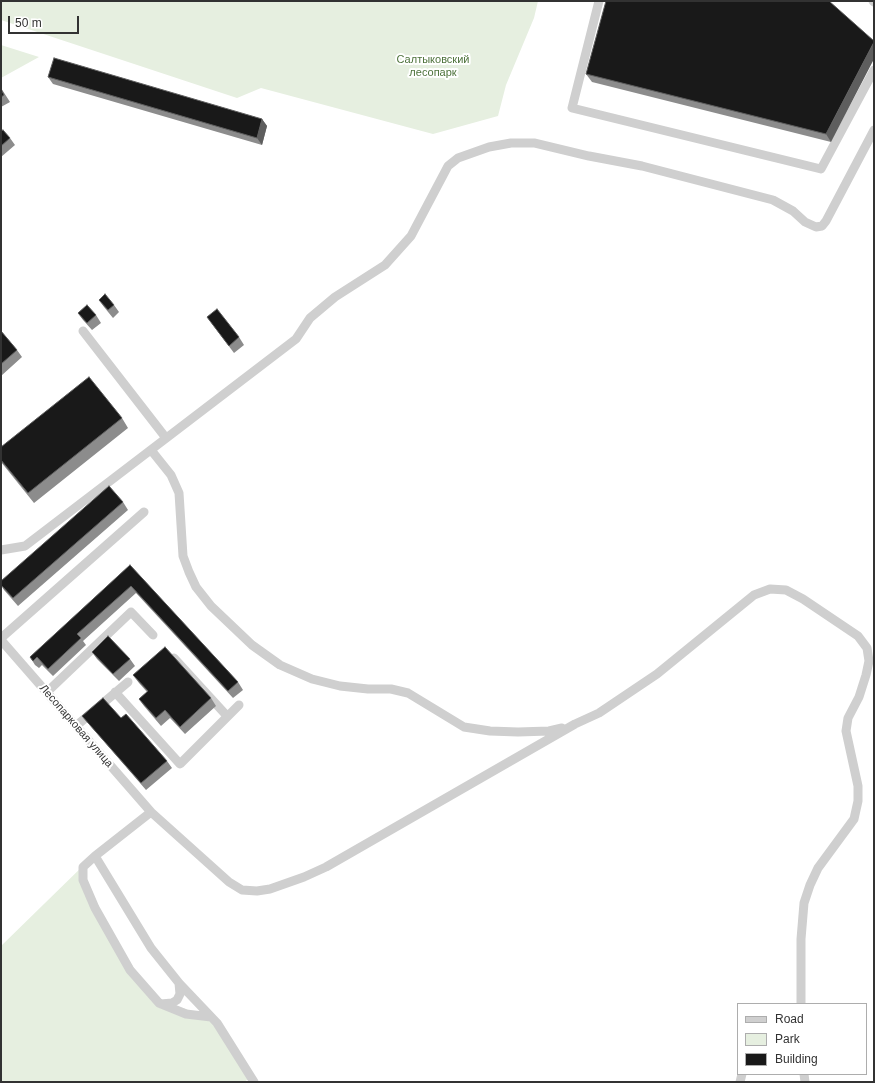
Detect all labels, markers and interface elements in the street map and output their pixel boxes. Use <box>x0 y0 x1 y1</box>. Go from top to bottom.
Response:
scale bar <box>10 8 81 34</box>
text: 50 m <box>15 16 42 30</box>
park label: Салтыковский лесопарк <box>397 53 469 79</box>
street label: Лесопарковая улица <box>36 682 116 770</box>
legend <box>737 1003 867 1075</box>
text: Road <box>775 1012 804 1026</box>
text: Park <box>775 1032 800 1046</box>
text: Building <box>775 1052 818 1066</box>

